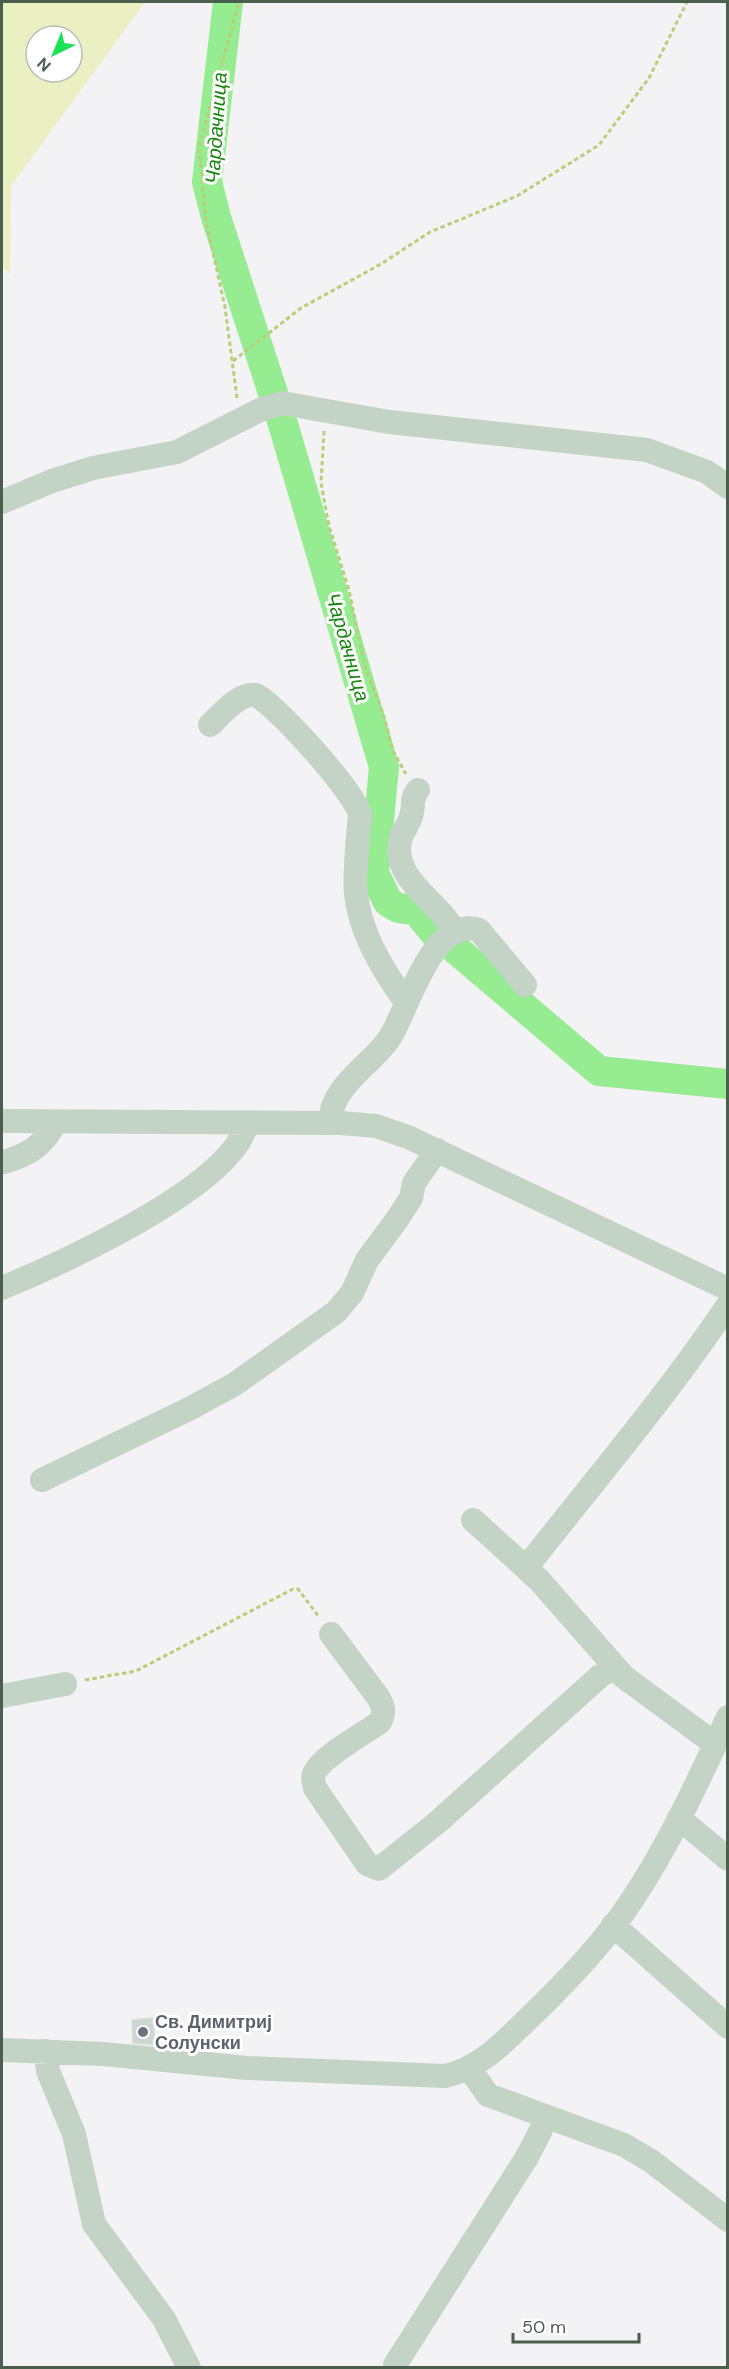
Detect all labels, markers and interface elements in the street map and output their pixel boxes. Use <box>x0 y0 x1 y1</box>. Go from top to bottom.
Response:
north arrow <box>24 24 84 84</box>
text: N <box>33 53 56 76</box>
water label: Чардачница <box>199 71 233 185</box>
water label: Чардачница <box>320 590 376 704</box>
place label: Св. Димитриј Солунски <box>155 2010 272 2055</box>
marker: Св. Димитриј Солунски <box>136 2025 150 2039</box>
scale bar <box>513 2306 639 2344</box>
text: 50 m <box>522 2315 566 2339</box>

